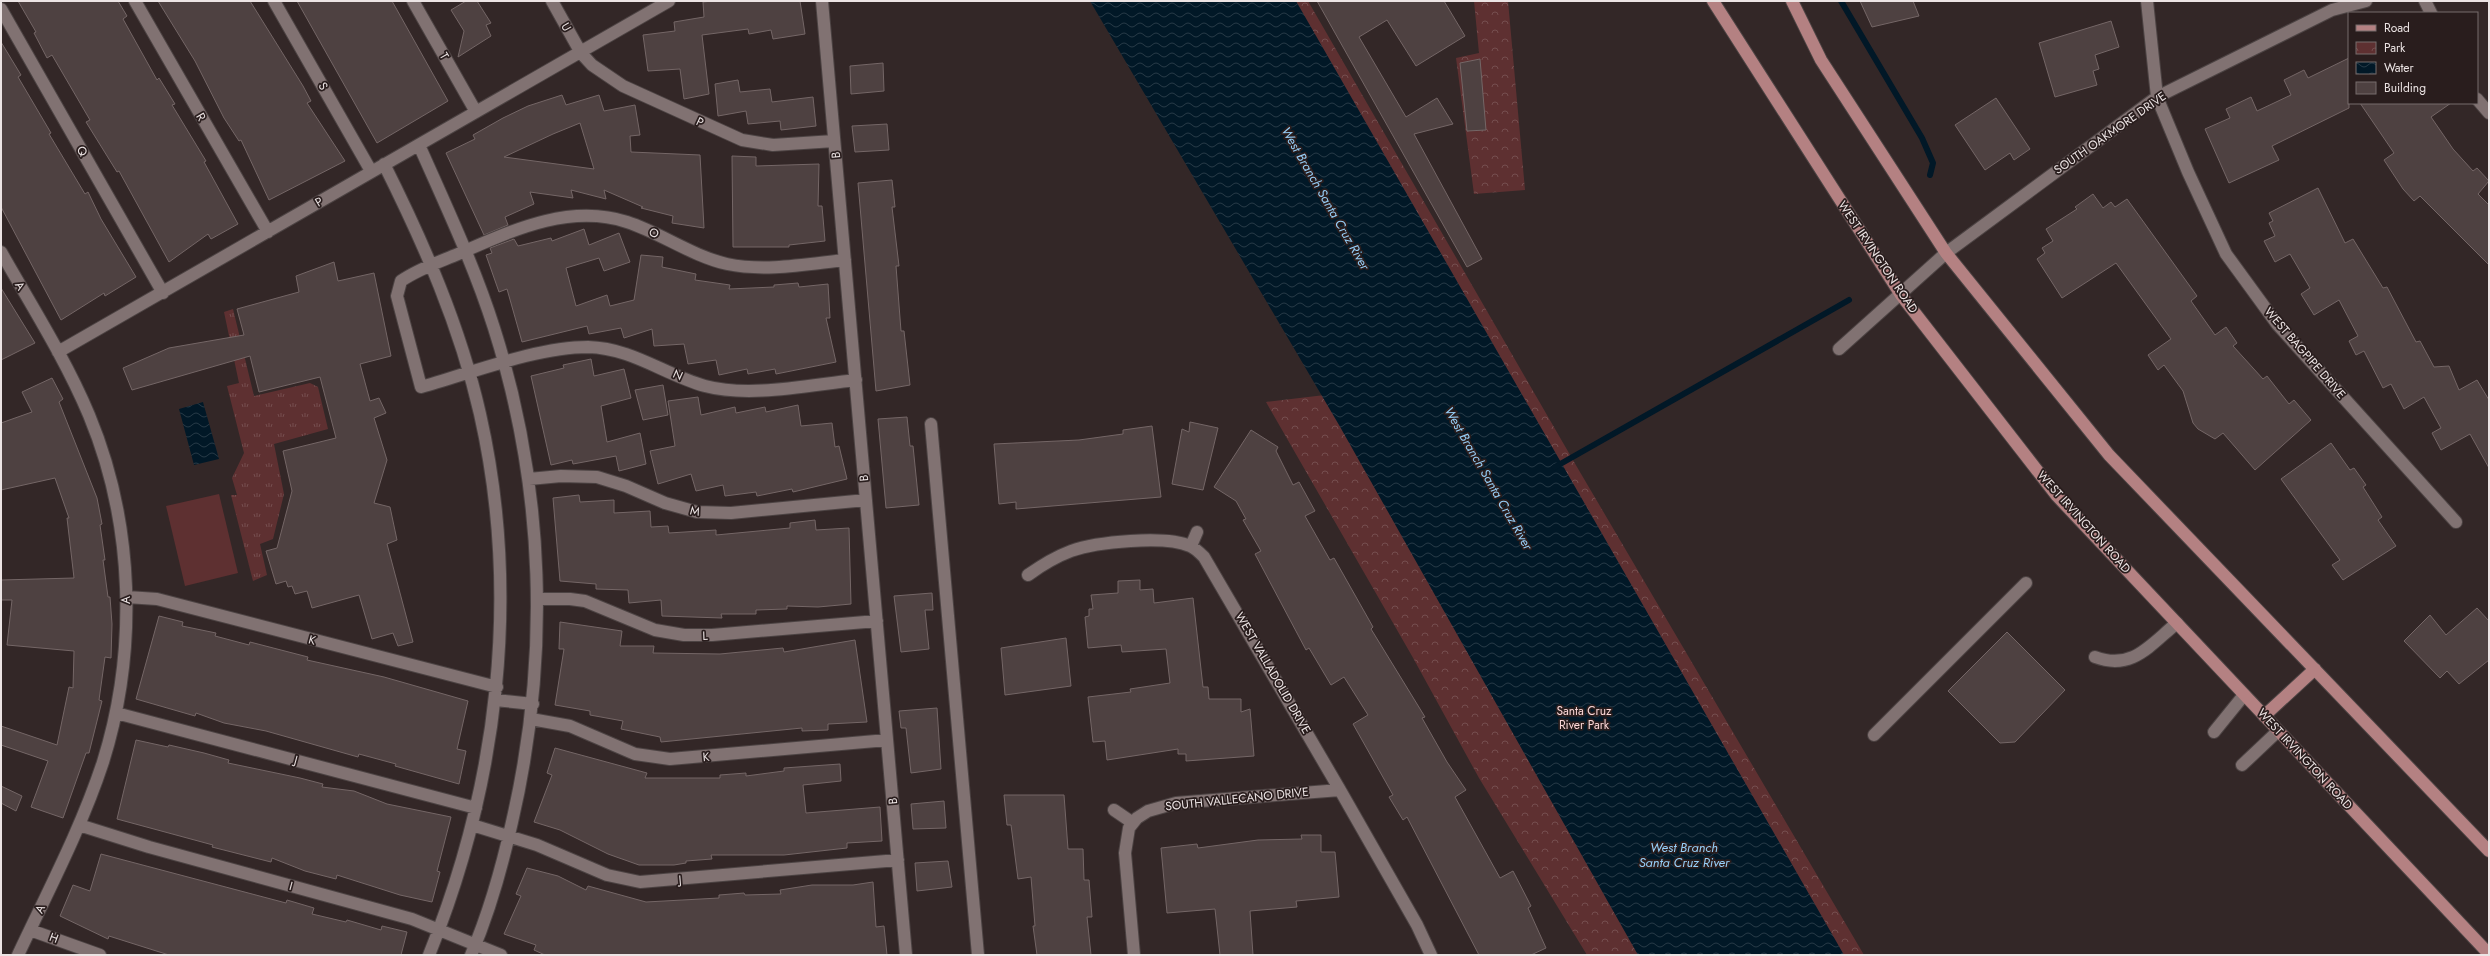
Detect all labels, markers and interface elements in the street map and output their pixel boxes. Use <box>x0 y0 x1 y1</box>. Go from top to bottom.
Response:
legend <box>2348 12 2478 104</box>
street label: U <box>556 19 576 35</box>
text: Road <box>2384 19 2410 37</box>
text: Park <box>2384 39 2406 57</box>
street label: T <box>435 49 453 63</box>
text: Water <box>2384 59 2415 77</box>
street label: S <box>314 79 333 94</box>
text: Building <box>2384 79 2426 97</box>
street label: SOUTH OAKMORE DRIVE <box>2050 87 2170 179</box>
street label: R <box>192 110 211 125</box>
street label: P <box>693 112 707 132</box>
water label: West Branch Santa Cruz River <box>1277 123 1375 274</box>
street label: Q <box>72 142 92 160</box>
street label: B <box>827 151 845 159</box>
street label: P <box>312 192 327 211</box>
street label: WEST IRVINGTON ROAD <box>1834 197 1922 317</box>
street label: O <box>646 223 662 243</box>
street label: A <box>10 278 30 294</box>
street label: WEST BAGPIPE DRIVE <box>2260 303 2350 403</box>
street label: N <box>670 365 686 385</box>
water label: West Branch Santa Cruz River <box>1440 403 1538 554</box>
street label: WEST IRVINGTON ROAD <box>2033 467 2135 577</box>
street label: B <box>855 474 873 482</box>
street label: M <box>689 501 701 521</box>
street label: A <box>117 596 135 604</box>
street label: WEST VALLADOLID DRIVE <box>1231 609 1315 737</box>
street label: L <box>702 627 709 645</box>
street label: K <box>306 630 318 650</box>
park label: Santa Cruz River Park <box>1556 702 1612 734</box>
street label: WEST IRVINGTON ROAD <box>2253 704 2357 814</box>
street label: K <box>702 748 710 766</box>
street label: J <box>290 750 300 769</box>
street label: SOUTH VALLECANO DRIVE <box>1164 783 1310 815</box>
street label: B <box>884 797 902 805</box>
water label: West Branch Santa Cruz River <box>1639 838 1730 872</box>
street label: J <box>676 871 682 889</box>
street label: I <box>287 877 295 895</box>
street label: A <box>30 902 50 916</box>
street label: H <box>47 928 61 948</box>

